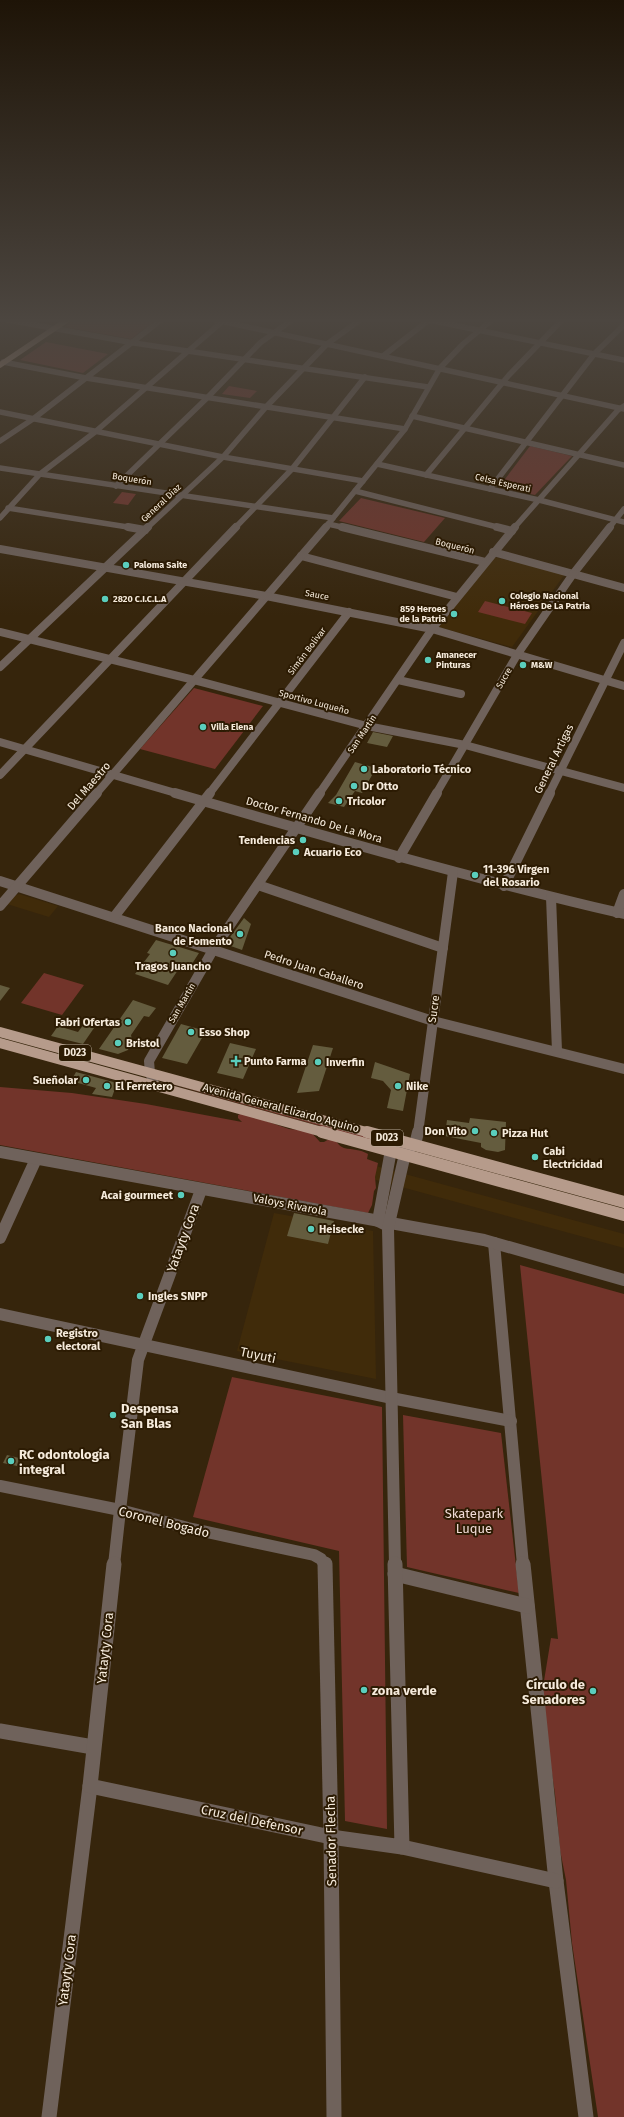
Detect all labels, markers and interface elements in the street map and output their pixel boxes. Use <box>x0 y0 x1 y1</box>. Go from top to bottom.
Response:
street label: Boquerón <box>111 471 153 487</box>
street label: Celsa Esperati <box>474 472 532 494</box>
street label: General Díaz <box>139 482 183 524</box>
street label: Boquerón <box>434 536 476 556</box>
marker: Paloma Saite <box>121 560 131 570</box>
place label: Paloma Saite <box>134 560 187 570</box>
street label: Sauce <box>304 588 330 602</box>
place label: Colegio Nacional Héroes De La Patria <box>510 591 590 611</box>
marker: 2820 C.I.C.L.A <box>100 594 110 604</box>
place label: 2820 C.I.C.L.A <box>113 594 167 604</box>
marker: Colegio Nacional Héroes De La Patria <box>497 596 507 606</box>
place label: 859 Heroes de la Patria <box>399 604 447 624</box>
marker: 859 Heroes de la Patria <box>449 609 459 619</box>
street label: Simón Bolivar <box>286 625 328 677</box>
place label: Amanecer Pinturas <box>435 650 477 670</box>
marker: Amanecer Pinturas <box>423 655 433 665</box>
marker: M&W <box>518 660 528 670</box>
place label: M&W <box>531 660 553 670</box>
street label: Sucre <box>494 666 514 690</box>
street label: Sportivo Luqueño <box>278 688 350 716</box>
street label: San Martín <box>346 713 378 755</box>
marker: Villa Elena <box>198 722 208 732</box>
place label: Villa Elena <box>210 722 253 732</box>
street label: General Artigas <box>532 722 576 796</box>
street label: Del Maestro <box>65 759 113 813</box>
place label: Laboratorio Técnico <box>372 763 472 776</box>
marker: Laboratorio Técnico <box>359 764 369 774</box>
place label: Dr Otto <box>362 780 399 793</box>
marker: Dr Otto <box>349 781 359 791</box>
street label: Doctor Fernando De La Mora <box>244 794 384 846</box>
place label: Tricolor <box>347 795 386 808</box>
marker: Tricolor <box>334 796 344 806</box>
place label: Tendencias <box>239 834 296 847</box>
marker: Tendencias <box>298 835 308 845</box>
place label: Acuario Eco <box>303 846 362 859</box>
marker: Acuario Eco <box>291 847 301 857</box>
place label: 11-396 Virgen del Rosario <box>483 863 549 889</box>
marker: 11-396 Virgen del Rosario <box>470 870 480 880</box>
place label: Banco Nacional de Fomento <box>155 922 233 948</box>
marker: Banco Nacional de Fomento <box>235 929 245 939</box>
marker: Tragos Juancho <box>168 948 178 958</box>
street label: Pedro Juan Caballero <box>263 948 365 992</box>
place label: Tragos Juancho <box>135 960 212 973</box>
street label: San Martín <box>167 981 197 1025</box>
street label: Sucre <box>426 994 442 1024</box>
place label: Fabri Ofertas <box>55 1016 121 1029</box>
marker: Fabri Ofertas <box>123 1017 133 1027</box>
place label: Esso Shop <box>199 1026 250 1039</box>
marker: Esso Shop <box>186 1027 196 1037</box>
place label: Bristol <box>126 1037 160 1050</box>
marker: Bristol <box>113 1038 123 1048</box>
road number: D023 <box>59 1045 91 1061</box>
place label: Punto Farma <box>244 1055 307 1068</box>
marker: Punto Farma <box>231 1056 241 1066</box>
place label: Inverfin <box>326 1056 364 1069</box>
marker: Inverfin <box>313 1057 323 1067</box>
place label: Sueñolar <box>33 1074 79 1087</box>
marker: Sueñolar <box>81 1075 91 1085</box>
place label: El Ferretero <box>115 1080 173 1093</box>
place label: Nike <box>406 1080 428 1093</box>
marker: El Ferretero <box>102 1081 112 1091</box>
street label: Avenida General Elizardo Aquino <box>201 1081 361 1135</box>
marker: Nike <box>393 1081 403 1091</box>
place label: Don Vito <box>425 1125 468 1138</box>
marker: Don Vito <box>470 1126 480 1136</box>
place label: Pizza Hut <box>502 1127 549 1140</box>
marker: Pizza Hut <box>489 1128 499 1138</box>
road number: D023 <box>371 1130 403 1146</box>
place label: Cabi Electricidad <box>543 1145 603 1171</box>
marker: Cabi Electricidad <box>530 1152 540 1162</box>
place label: Acai gourmeet <box>100 1189 174 1202</box>
marker: Acai gourmeet <box>176 1190 186 1200</box>
street label: Valoys Rivarola <box>252 1191 328 1219</box>
street label: Yatayty Cora <box>164 1202 202 1274</box>
place label: Heisecke <box>319 1223 364 1236</box>
marker: Heisecke <box>306 1224 316 1234</box>
place label: Ingles SNPP <box>148 1290 208 1303</box>
marker: Ingles SNPP <box>135 1291 145 1301</box>
place label: Registro electoral <box>56 1327 101 1353</box>
marker: Registro electoral <box>43 1334 53 1344</box>
street label: Tuyuti <box>239 1344 277 1366</box>
place label: Despensa San Blas <box>121 1401 179 1431</box>
marker: Despensa San Blas <box>108 1410 118 1420</box>
place label: RC odontologia integral <box>19 1447 110 1477</box>
marker: RC odontologia integral <box>6 1456 16 1466</box>
street label: Coronel Bogado <box>117 1503 211 1541</box>
park label: Skatepark Luque <box>445 1506 504 1536</box>
street label: Yatayty Cora <box>94 1612 116 1684</box>
place label: Círculo de Senadores <box>522 1677 586 1707</box>
place label: zona verde <box>372 1683 437 1698</box>
marker: zona verde <box>359 1685 369 1695</box>
marker: Círculo de Senadores <box>588 1686 598 1696</box>
street label: Senador Flecha <box>323 1796 339 1886</box>
street label: Cruz del Defensor <box>200 1802 304 1838</box>
street label: Yatayty Cora <box>55 1933 79 2007</box>

